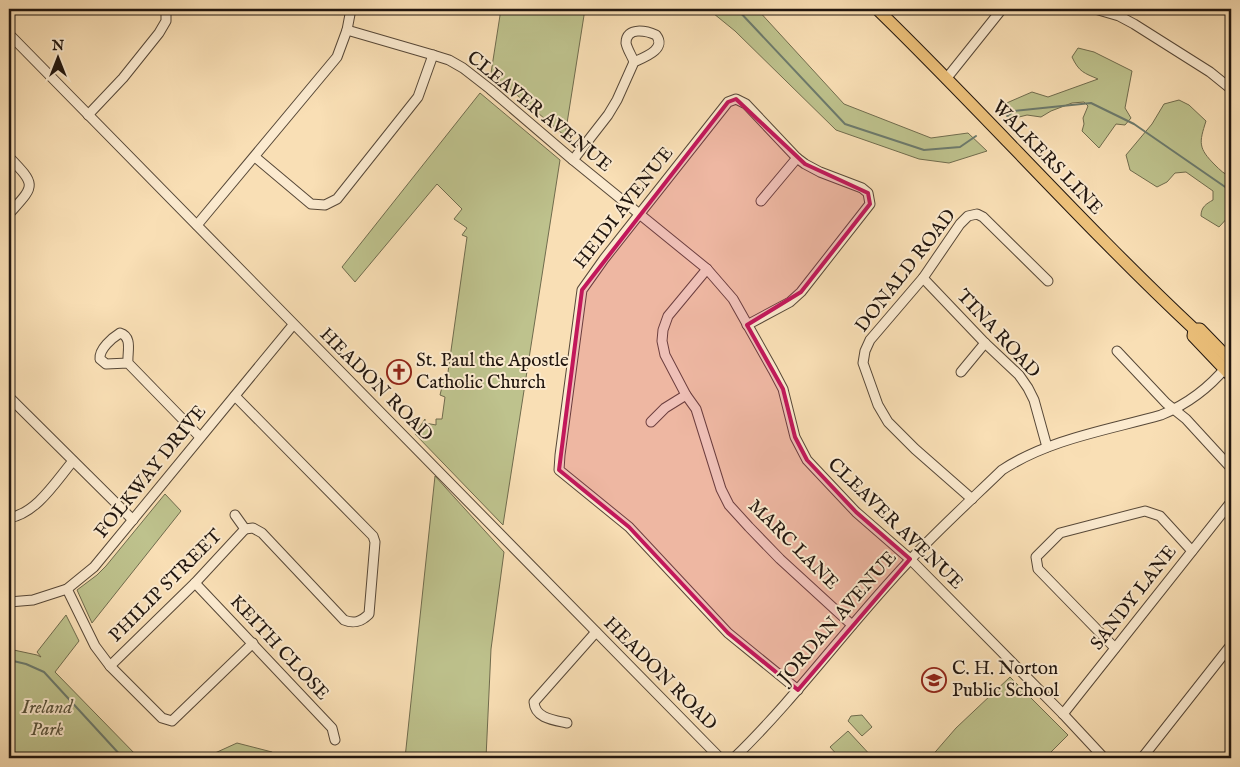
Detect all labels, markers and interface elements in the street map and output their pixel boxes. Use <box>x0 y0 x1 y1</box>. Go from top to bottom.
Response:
north arrow <box>32 32 82 82</box>
text: N <box>51 37 64 55</box>
street label: CLEAVER AVENUE <box>462 46 616 178</box>
street label: WALKERS LINE <box>986 96 1108 220</box>
street label: HEIDI AVENUE <box>569 142 679 274</box>
street label: DONALD ROAD <box>850 205 962 337</box>
street label: TINA ROAD <box>951 285 1045 383</box>
street label: HEADON ROAD <box>314 323 438 447</box>
place label: St. Paul the Apostle Catholic Church <box>416 349 569 395</box>
church icon: St. Paul the Apostle Catholic Church <box>386 359 412 385</box>
street label: FOLKWAY DRIVE <box>90 401 212 543</box>
street label: CLEAVER AVENUE <box>822 453 968 595</box>
street label: MARC LANE <box>743 495 843 595</box>
street label: PHILIP STREET <box>104 524 228 648</box>
street label: SANDY LANE <box>1086 541 1182 655</box>
street label: JORDAN AVENUE <box>772 546 902 691</box>
street label: KEITH CLOSE <box>224 590 334 706</box>
street label: HEADON ROAD <box>598 612 722 736</box>
place label: C. H. Norton Public School <box>952 657 1060 703</box>
school or university icon: C. H. Norton Public School <box>921 667 947 693</box>
park label: Ireland Park <box>21 696 73 742</box>

